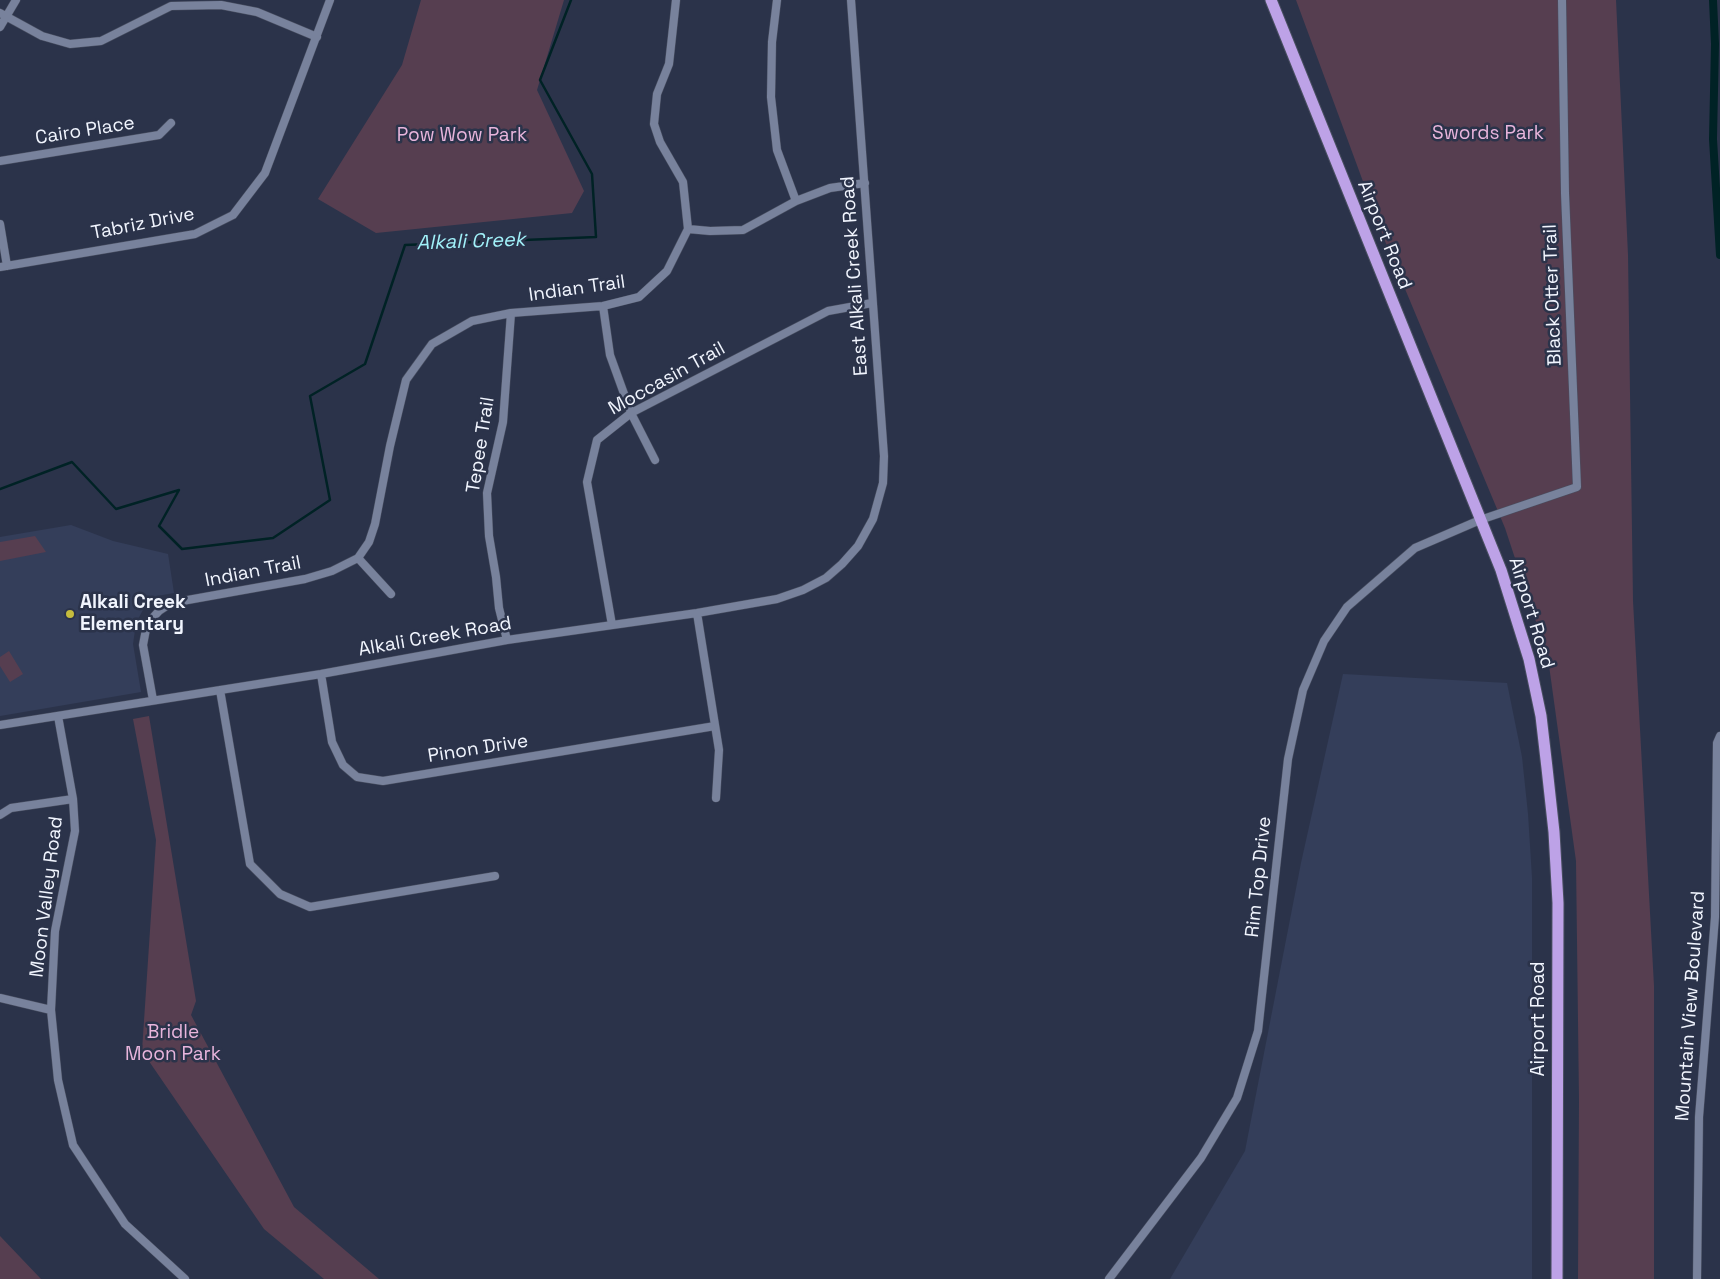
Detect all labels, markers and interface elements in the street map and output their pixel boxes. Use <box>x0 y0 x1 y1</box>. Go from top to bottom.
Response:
street label: Cairo Place <box>34 112 136 150</box>
park label: Swords Park <box>1432 123 1544 145</box>
park label: Pow Wow Park <box>397 125 527 147</box>
street label: East Alkali Creek Road <box>837 175 873 377</box>
street label: Airport Road <box>1352 177 1416 293</box>
street label: Tabriz Drive <box>89 203 197 245</box>
street label: Black Otter Trail <box>1539 224 1567 366</box>
water label: Alkali Creek <box>416 228 526 256</box>
street label: Indian Trail <box>527 271 627 307</box>
street label: Moccasin Trail <box>605 338 729 420</box>
street label: Tepee Trail <box>462 395 500 495</box>
street label: Indian Trail <box>203 552 303 592</box>
street label: Airport Road <box>1503 555 1559 671</box>
place label: Alkali Creek Elementary <box>80 592 186 636</box>
marker: Alkali Creek Elementary <box>64 608 76 620</box>
street label: Alkali Creek Road <box>357 612 513 662</box>
street label: Pinon Drive <box>426 730 530 768</box>
street label: Moon Valley Road <box>26 815 68 979</box>
street label: Rim Top Drive <box>1241 815 1277 939</box>
street label: Mountain View Boulevard <box>1672 890 1710 1122</box>
street label: Airport Road <box>1528 961 1550 1077</box>
park label: Bridle Moon Park <box>125 1022 221 1066</box>

